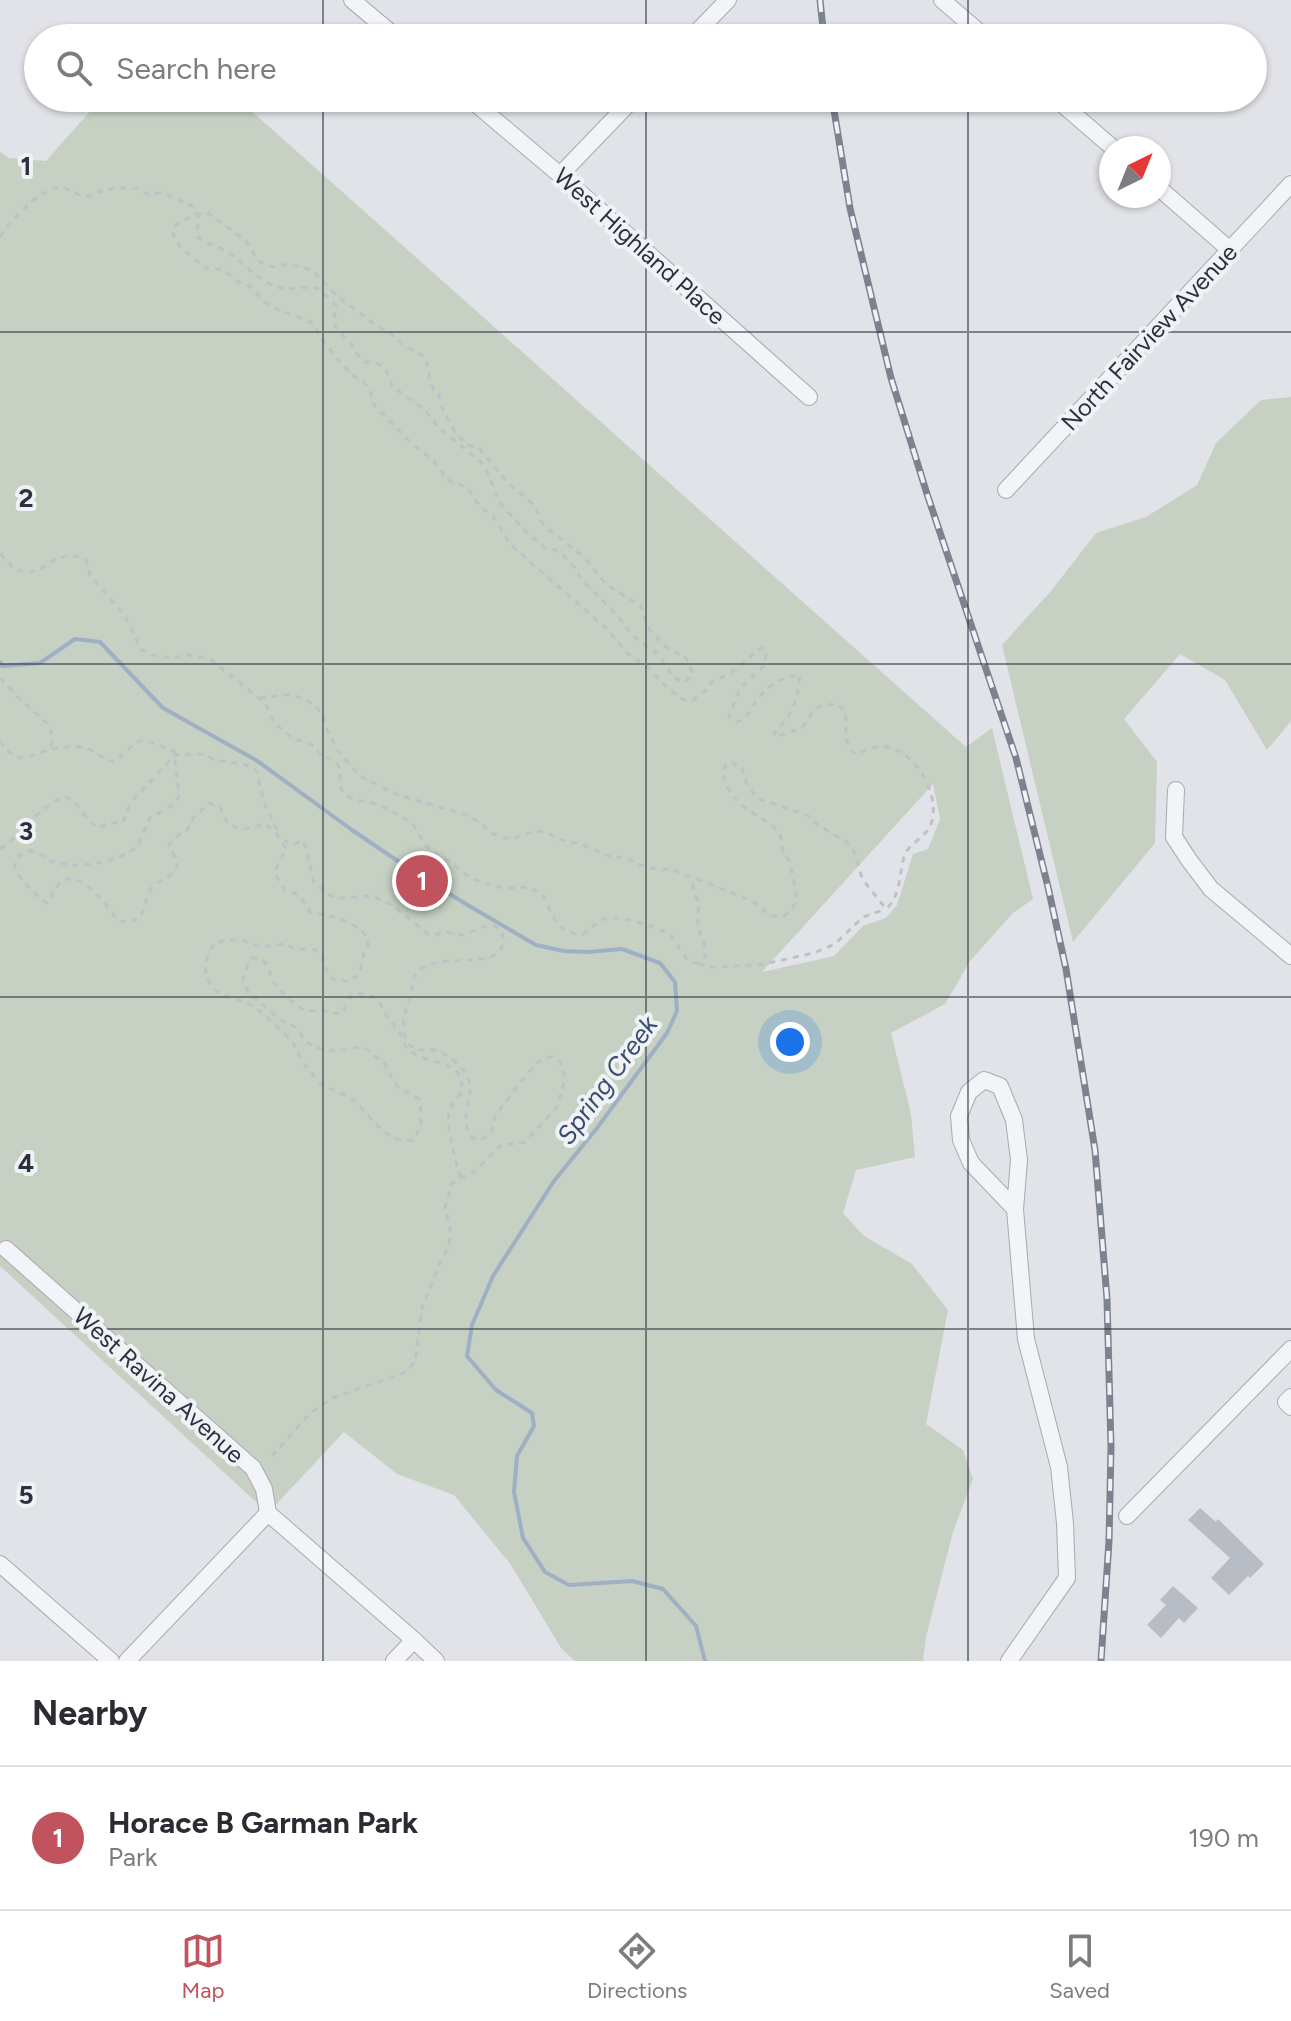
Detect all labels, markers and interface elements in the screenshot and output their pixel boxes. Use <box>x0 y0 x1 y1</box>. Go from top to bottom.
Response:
search box <box>24 24 1267 112</box>
icon: search <box>52 46 96 90</box>
text: Search here <box>116 50 276 87</box>
north arrow <box>1099 136 1171 208</box>
text: 1 <box>21 150 31 182</box>
street label: West Highland Place <box>548 161 732 331</box>
street label: North Fairview Avenue <box>1055 238 1243 436</box>
text: 2 <box>18 482 34 514</box>
text: 3 <box>19 815 33 847</box>
pin: 1 <box>396 851 448 911</box>
water label: Spring Creek <box>550 1008 665 1151</box>
your location <box>770 1022 810 1062</box>
text: 4 <box>18 1147 34 1179</box>
street label: West Ravina Avenue <box>68 1301 250 1469</box>
text: 5 <box>18 1479 34 1511</box>
text: Nearby <box>32 1693 147 1734</box>
text: Horace B Garman Park <box>108 1804 418 1841</box>
text: 1 <box>53 1822 63 1854</box>
text: 190 m <box>1188 1822 1259 1854</box>
text: Park <box>108 1841 157 1873</box>
tab: Map <box>181 1929 225 2004</box>
tab: Directions <box>587 1929 687 2004</box>
tab: Saved <box>1049 1929 1110 2004</box>

